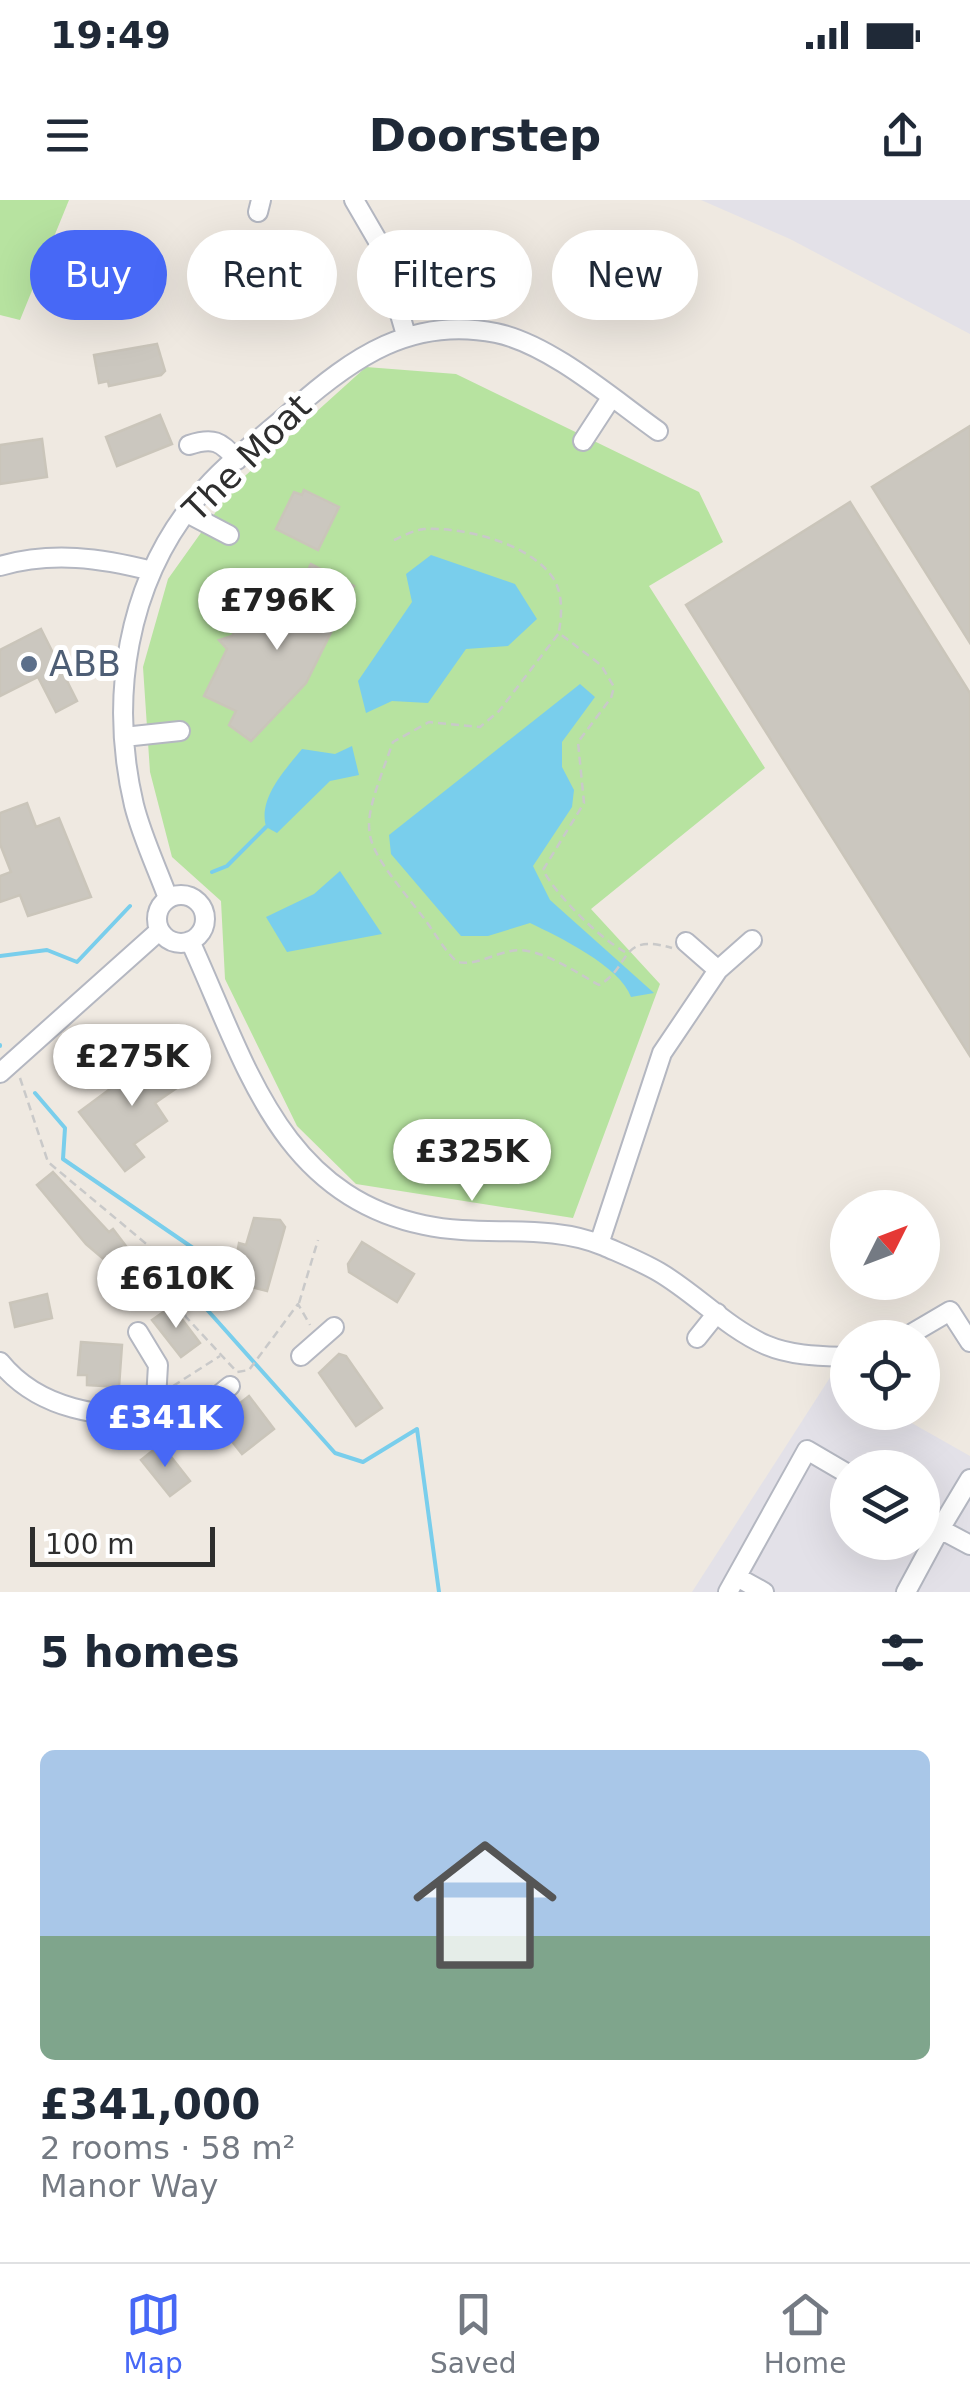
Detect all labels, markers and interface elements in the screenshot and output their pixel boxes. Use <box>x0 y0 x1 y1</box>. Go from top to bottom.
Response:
text: 19:49 <box>50 13 171 57</box>
icon: menu <box>40 108 95 163</box>
icon: share <box>875 108 930 163</box>
text: Doorstep <box>369 109 601 162</box>
chip: Buy <box>30 230 167 320</box>
chip: Rent <box>187 230 337 320</box>
chip: Filters <box>357 230 532 320</box>
chip: New <box>552 230 698 320</box>
street label: The Moat <box>175 386 319 530</box>
pin: £796K <box>207 568 347 653</box>
text: £796K <box>220 581 334 619</box>
place label: ABB <box>49 644 121 684</box>
marker: ABB <box>18 653 40 675</box>
pin: £275K <box>62 1024 202 1109</box>
text: £275K <box>75 1037 189 1075</box>
pin: £325K <box>402 1119 542 1204</box>
text: £325K <box>415 1132 529 1170</box>
north arrow <box>830 1190 940 1300</box>
map controls <box>830 1190 940 1560</box>
pin: £610K <box>106 1246 246 1331</box>
text: £610K <box>119 1259 233 1297</box>
button: locate <box>830 1320 940 1430</box>
pin: £341K <box>95 1385 235 1470</box>
text: £341K <box>108 1398 222 1436</box>
button: layers <box>830 1450 940 1560</box>
scale bar <box>30 1522 215 1566</box>
text: 100 m <box>45 1528 135 1561</box>
icon: filters <box>875 1625 930 1680</box>
text: 5 homes <box>40 1628 240 1677</box>
icon: home <box>395 1815 575 1995</box>
text: £341,000 <box>40 2080 261 2129</box>
text: 2 rooms · 58 m² <box>40 2129 295 2167</box>
text: Manor Way <box>40 2167 219 2205</box>
tab: Map <box>124 2287 183 2380</box>
tab: Saved <box>430 2287 516 2380</box>
tab: Home <box>764 2287 846 2380</box>

